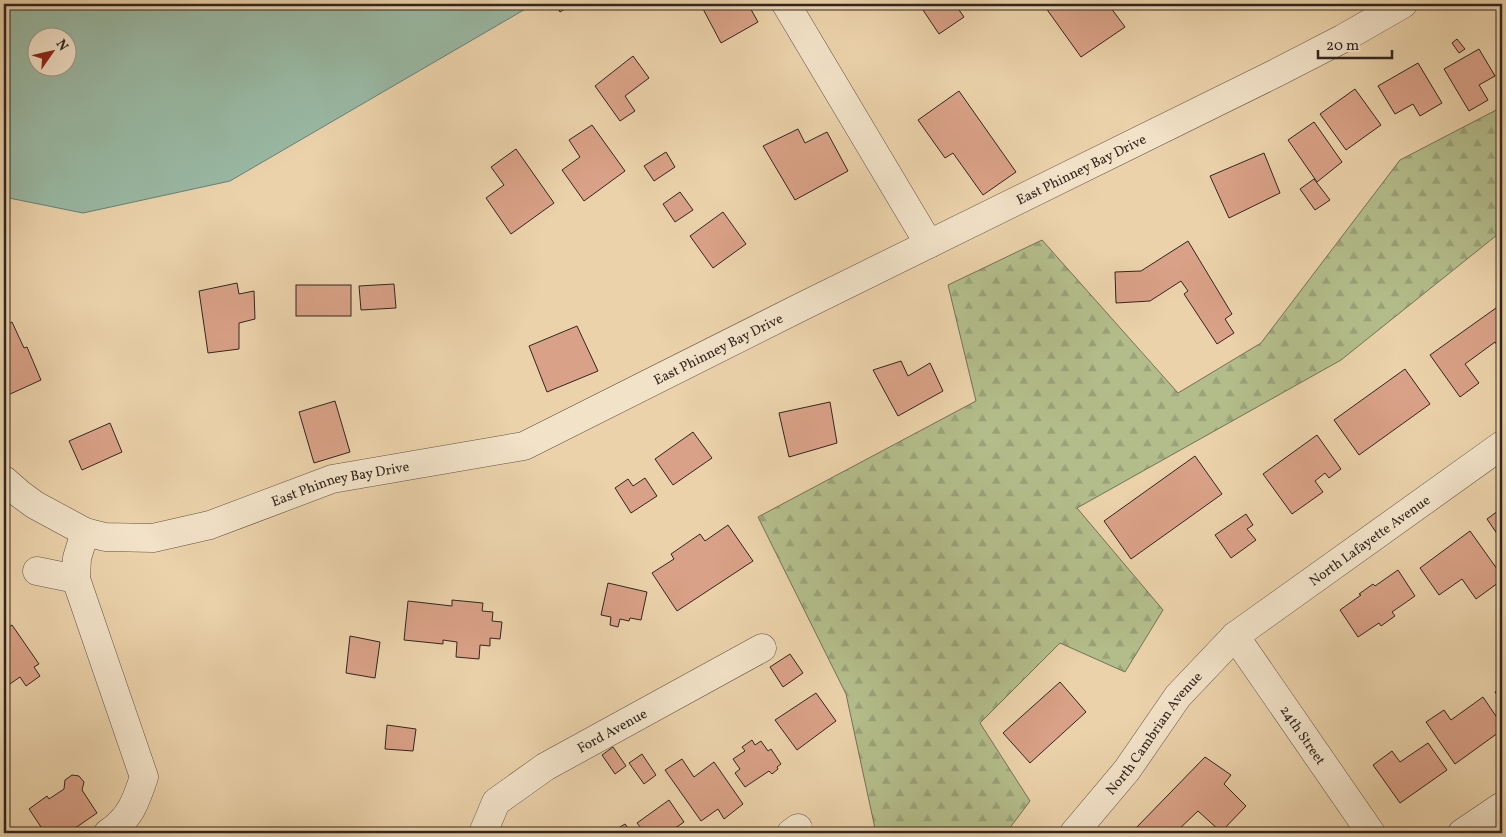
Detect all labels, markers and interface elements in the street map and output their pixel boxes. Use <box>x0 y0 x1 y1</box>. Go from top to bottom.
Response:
north arrow <box>28 28 78 78</box>
scale bar <box>1318 28 1392 60</box>
text: N <box>51 36 72 55</box>
text: 20 m <box>1326 36 1359 57</box>
street label: East Phinney Bay Drive <box>1014 130 1150 210</box>
street label: East Phinney Bay Drive <box>651 309 787 390</box>
street label: East Phinney Bay Drive <box>269 458 411 512</box>
street label: North Lafayette Avenue <box>1306 491 1435 591</box>
street label: North Cambrian Avenue <box>1102 668 1207 800</box>
street label: 24th Street <box>1275 702 1329 769</box>
street label: Ford Avenue <box>574 705 651 759</box>

